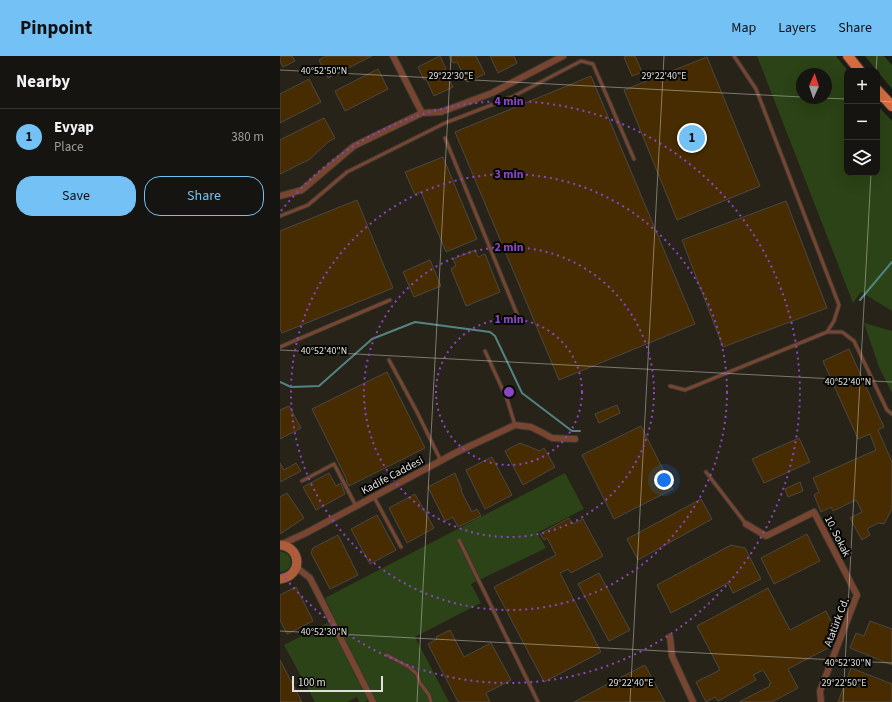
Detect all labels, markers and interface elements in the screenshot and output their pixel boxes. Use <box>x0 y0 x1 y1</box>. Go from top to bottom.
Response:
text: Pinpoint <box>20 15 92 42</box>
text: Map <box>731 18 756 38</box>
text: Layers <box>778 18 816 38</box>
text: Share <box>838 18 872 38</box>
text: 40°52'50"N <box>301 64 347 78</box>
north arrow <box>796 68 832 104</box>
map controls <box>844 68 880 176</box>
button: + <box>844 68 880 104</box>
text: 29°22'30"E <box>428 69 474 83</box>
text: 29°22'40"E <box>641 69 687 83</box>
text: Nearby <box>16 70 70 94</box>
text: 4 min <box>494 93 524 110</box>
button: − <box>844 104 880 140</box>
text: Evyap <box>54 117 94 138</box>
pin: 1 <box>679 123 705 153</box>
text: 1 <box>26 128 32 146</box>
text: 380 m <box>231 128 264 146</box>
text: Place <box>54 138 83 156</box>
button: layers <box>844 140 880 176</box>
text: 3 min <box>494 166 524 183</box>
button: Save <box>16 176 136 216</box>
button: Share <box>144 176 264 216</box>
text: 2 min <box>494 239 524 256</box>
text: 1 min <box>494 311 524 328</box>
text: 40°52'40"N <box>301 344 347 358</box>
text: 40°52'40"N <box>825 375 871 389</box>
centre of rings <box>502 385 516 399</box>
street label: Kadife Caddesi <box>359 453 426 498</box>
your location <box>654 470 674 490</box>
street label: 10. Sokak <box>821 513 854 560</box>
street label: Atatürk Cd. <box>820 595 853 649</box>
text: 40°52'30"N <box>301 625 347 639</box>
text: 40°52'30"N <box>825 656 871 670</box>
scale bar <box>292 674 383 693</box>
text: 100 m <box>298 675 326 690</box>
text: 29°22'40"E <box>608 676 654 690</box>
text: 29°22'50"E <box>821 676 867 690</box>

